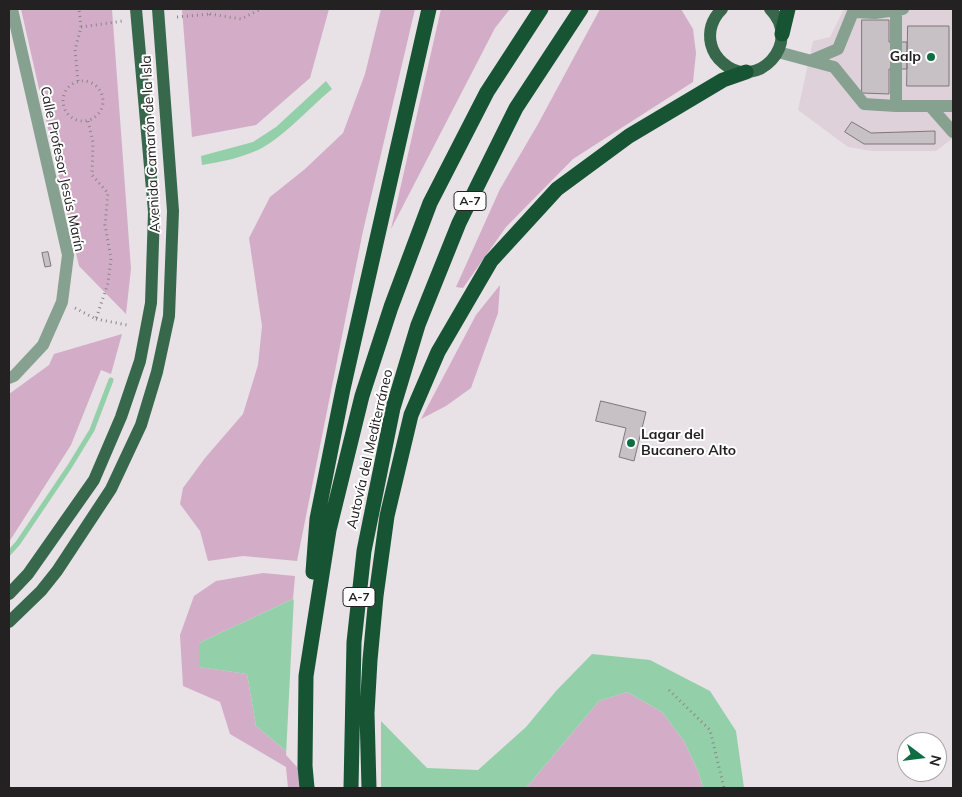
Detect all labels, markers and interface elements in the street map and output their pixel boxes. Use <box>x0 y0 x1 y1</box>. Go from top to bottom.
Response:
place label: Galp <box>890 49 921 65</box>
marker: Galp <box>925 51 937 63</box>
street label: Avenida Camarón de la Isla <box>138 55 164 233</box>
street label: Calle Profesor Jesús Marín <box>36 85 88 253</box>
road number: A-7 <box>454 192 486 210</box>
street label: Autovía del Mediterráneo <box>343 368 397 530</box>
place label: Lagar del Bucanero Alto <box>641 427 736 460</box>
marker: Lagar del Bucanero Alto <box>625 437 637 449</box>
road number: A-7 <box>343 588 375 606</box>
north arrow <box>897 732 947 782</box>
text: N <box>925 753 946 768</box>

